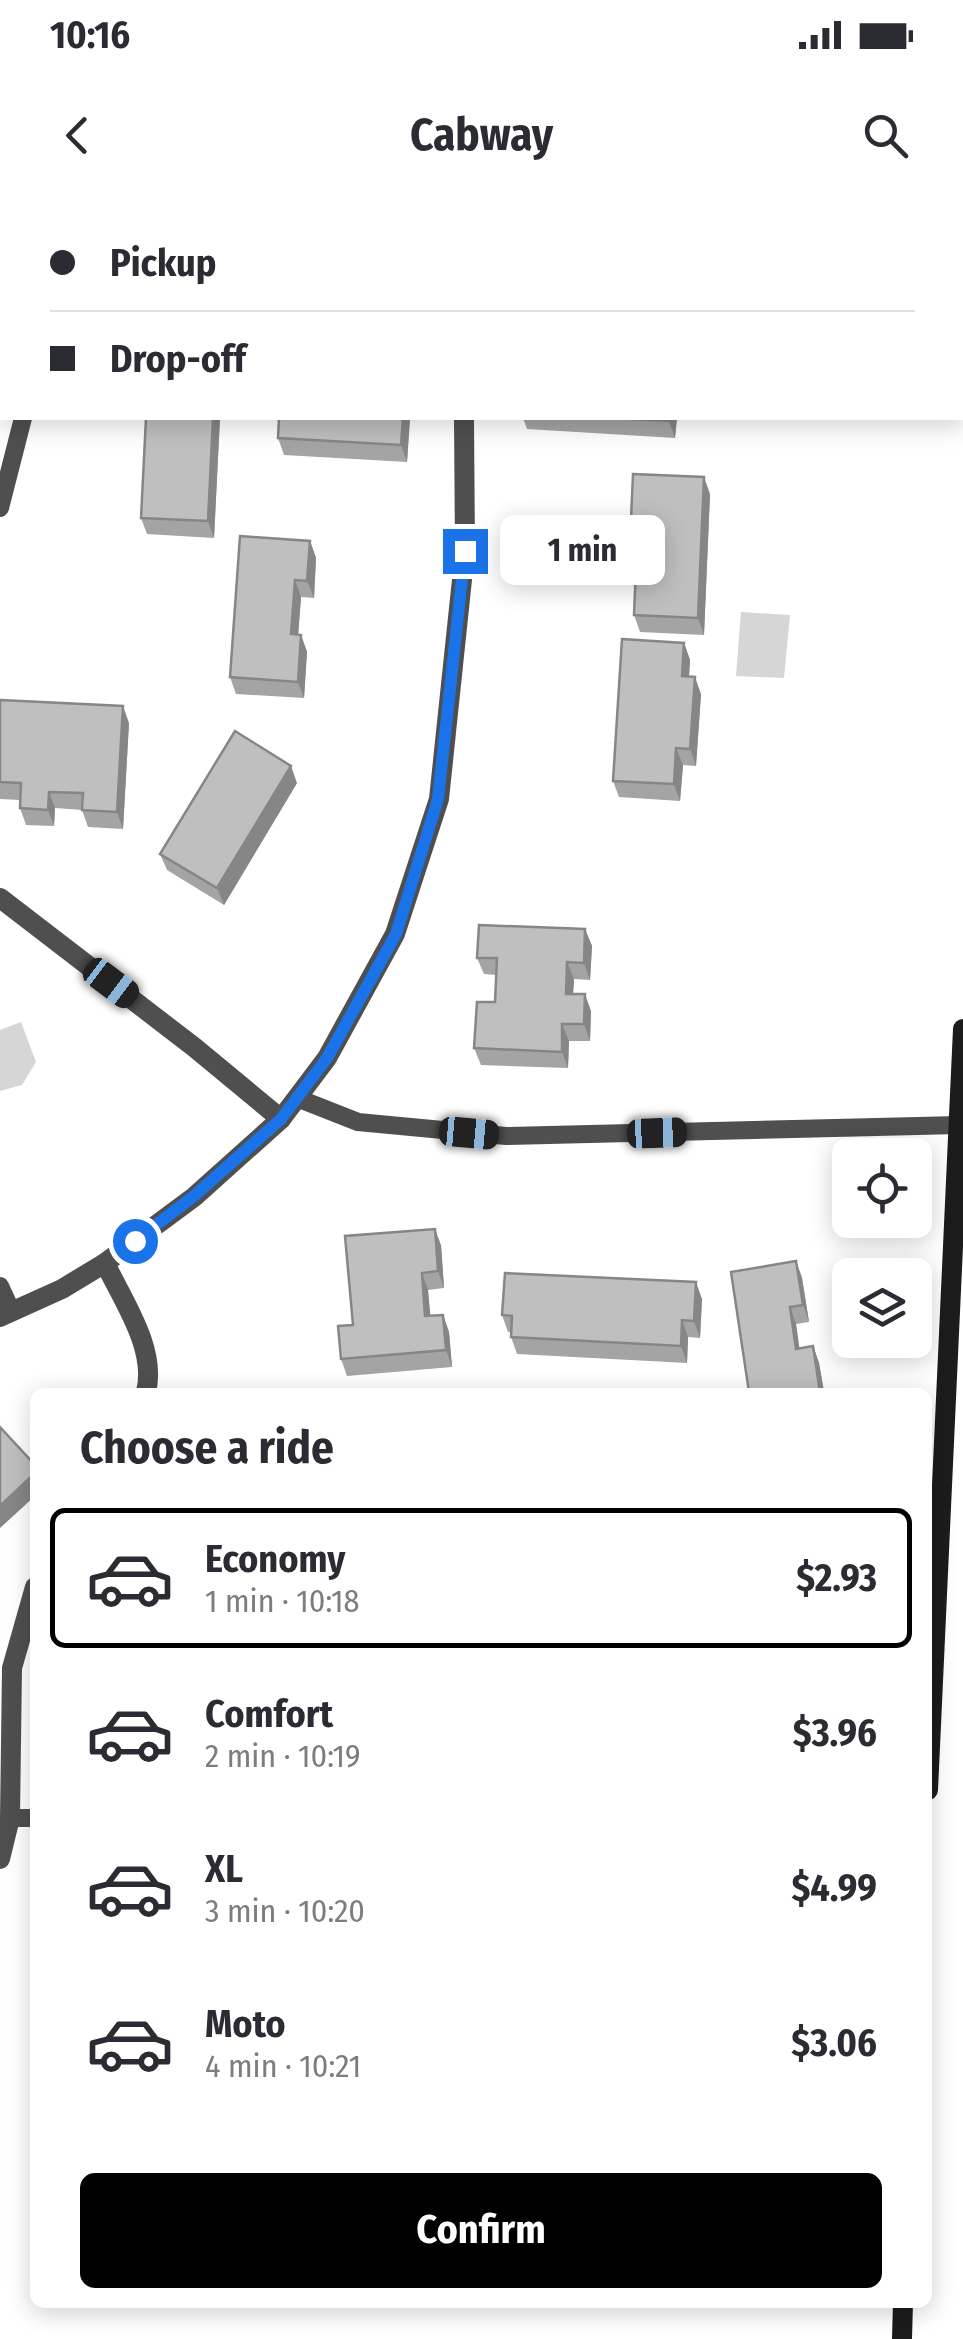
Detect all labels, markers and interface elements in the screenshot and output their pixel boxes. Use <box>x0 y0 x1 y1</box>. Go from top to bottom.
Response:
text: 10:16 <box>50 12 130 58</box>
icon: back <box>50 108 105 163</box>
text: Cabway <box>410 108 553 162</box>
icon: search <box>858 108 913 163</box>
text: Pickup <box>110 240 216 286</box>
text: Drop-off <box>110 336 246 382</box>
callout: 1 min <box>500 516 665 586</box>
route end <box>443 529 488 574</box>
text: 1 min <box>548 531 617 569</box>
car <box>78 953 144 1013</box>
car <box>438 1115 500 1151</box>
car <box>626 1117 688 1149</box>
map controls <box>832 1138 932 1358</box>
button: locate <box>832 1138 932 1238</box>
route start <box>113 1219 158 1264</box>
button: layers <box>832 1258 932 1358</box>
text: Choose a ride <box>80 1421 334 1475</box>
icon: car <box>85 1533 175 1623</box>
text: Economy <box>205 1536 345 1582</box>
text: $2.93 <box>796 1555 877 1601</box>
text: 1 min · 10:18 <box>205 1582 359 1620</box>
icon: car <box>85 1688 175 1778</box>
text: Comfort <box>205 1691 333 1737</box>
text: $3.96 <box>793 1710 877 1756</box>
text: 2 min · 10:19 <box>205 1737 361 1775</box>
icon: car <box>85 1843 175 1933</box>
text: XL <box>205 1846 243 1892</box>
text: $4.99 <box>791 1865 877 1911</box>
text: 3 min · 10:20 <box>205 1892 365 1930</box>
icon: car <box>85 1998 175 2088</box>
text: Moto <box>205 2001 286 2047</box>
text: $3.06 <box>791 2020 877 2066</box>
text: 4 min · 10:21 <box>205 2047 361 2085</box>
button: Confirm <box>80 2173 882 2288</box>

